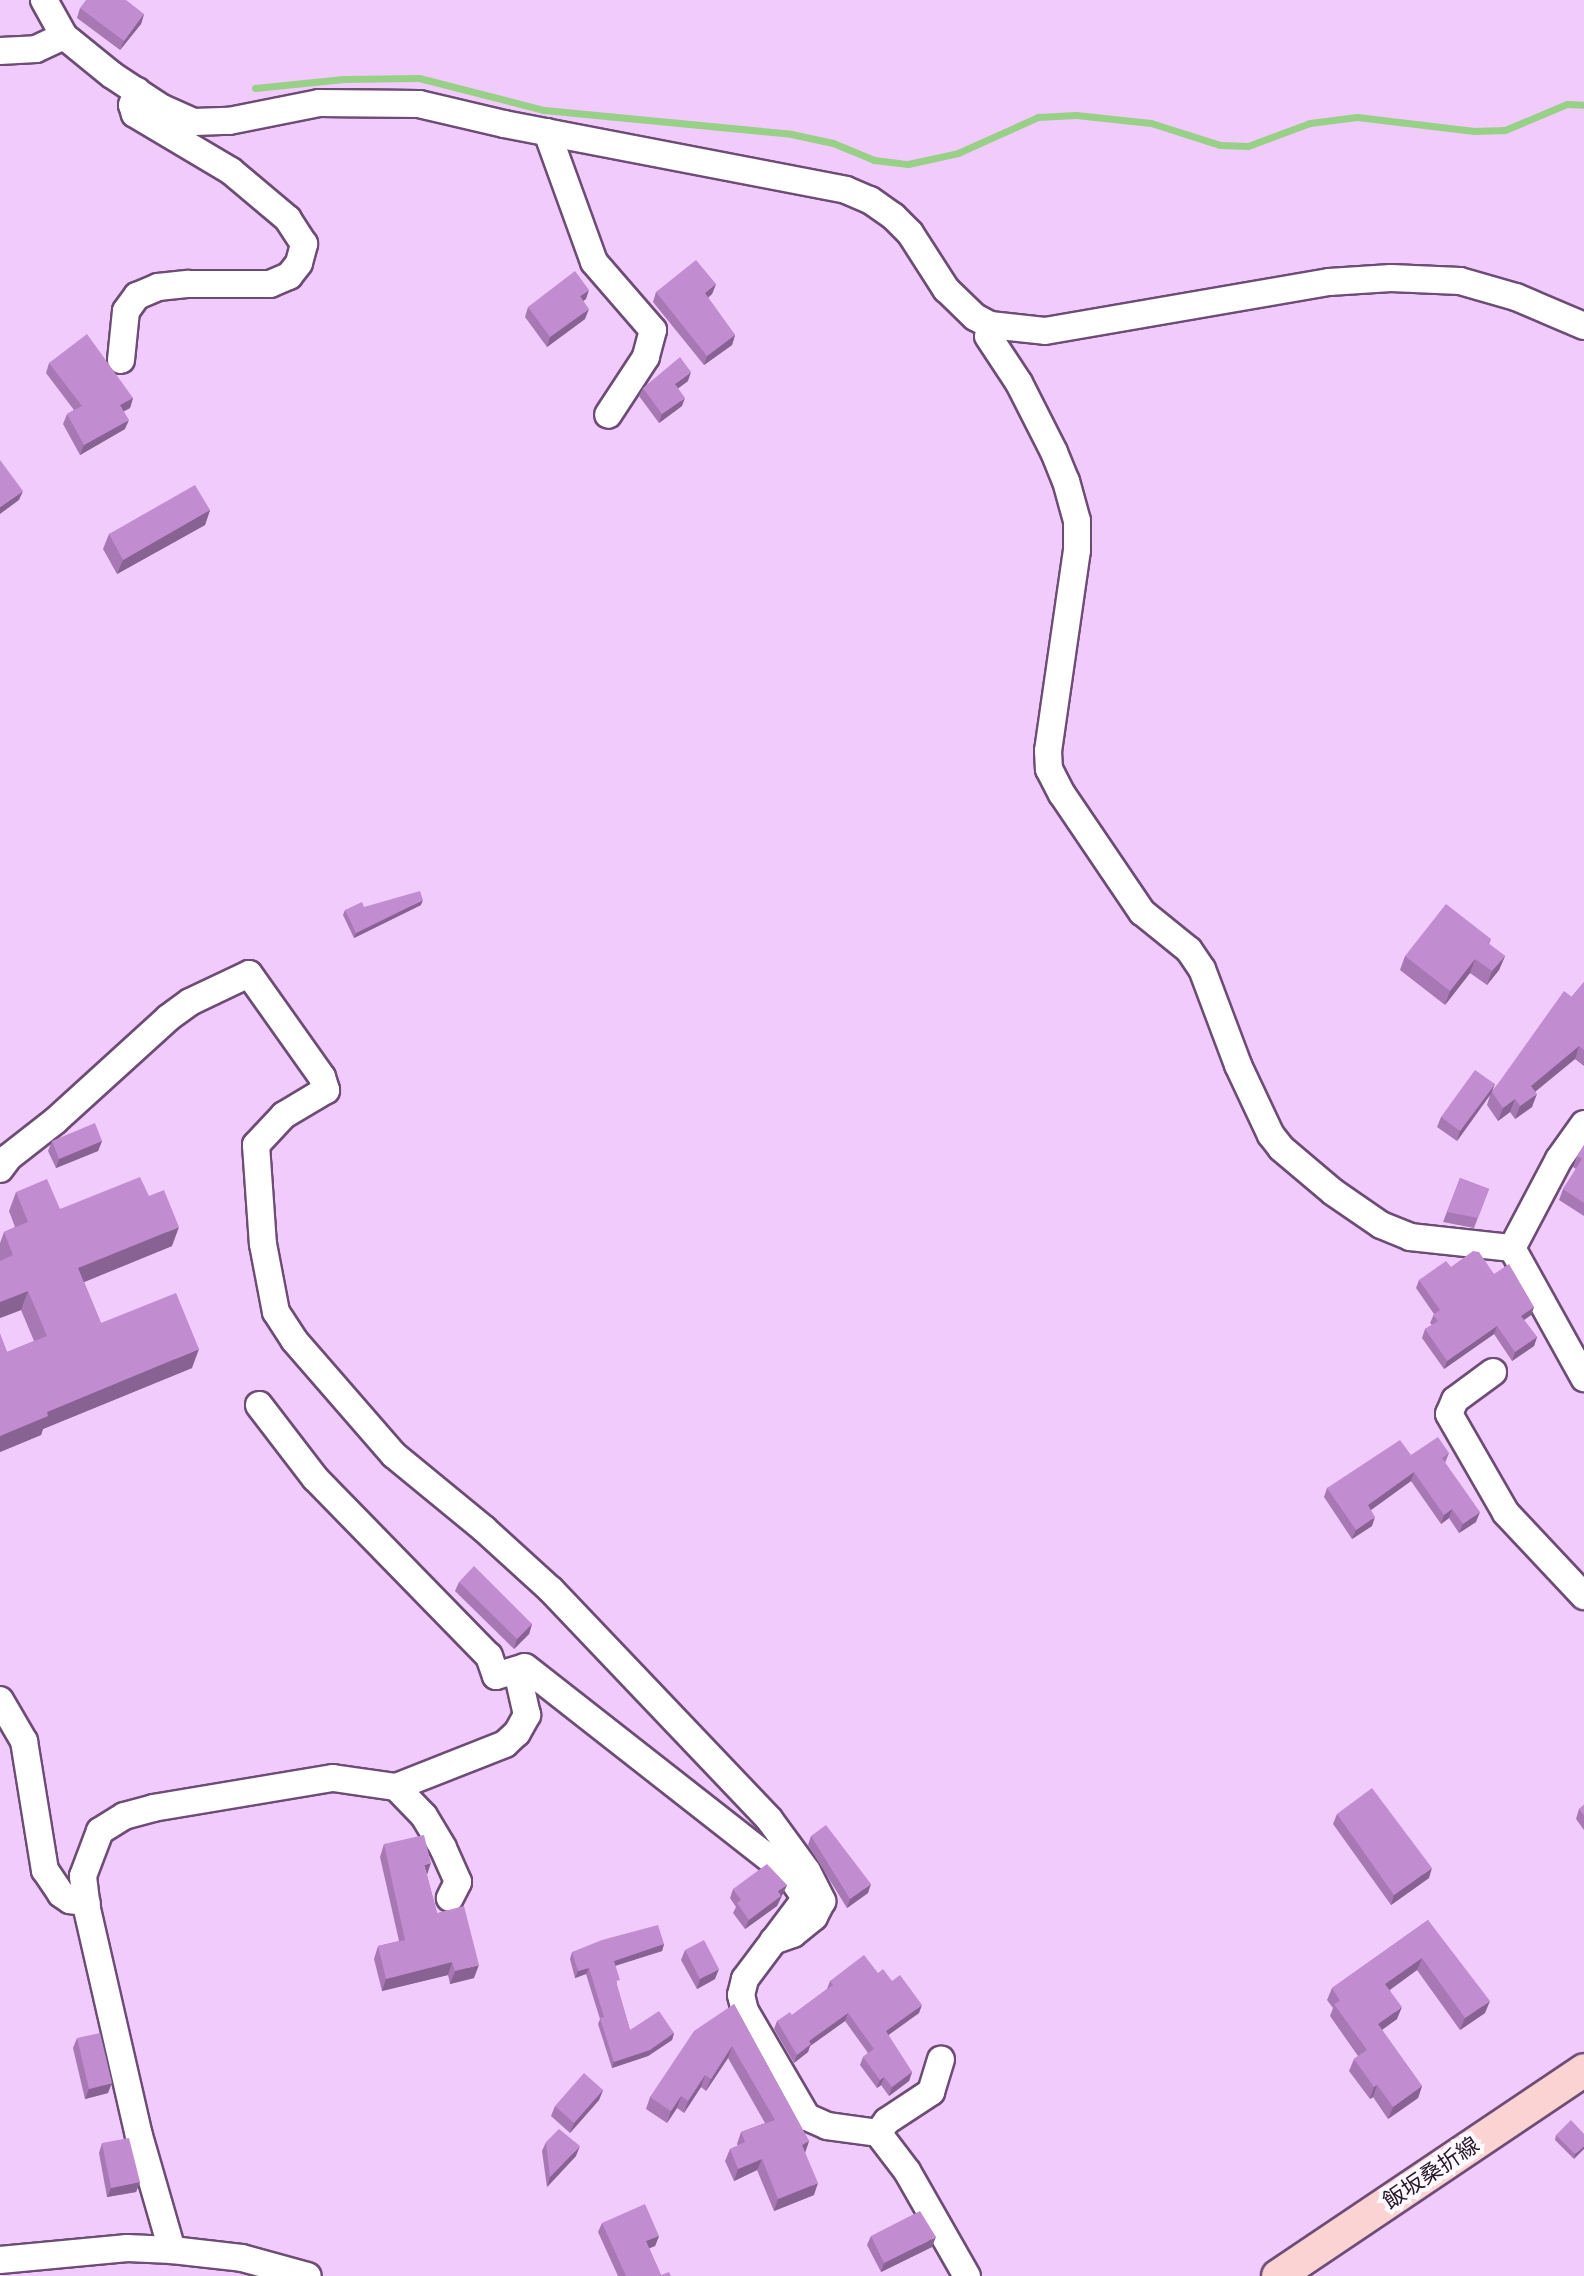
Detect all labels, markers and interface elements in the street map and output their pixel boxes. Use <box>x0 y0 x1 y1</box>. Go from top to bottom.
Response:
street label: 飯坂桑折線 <box>1378 2131 1484 2215</box>

